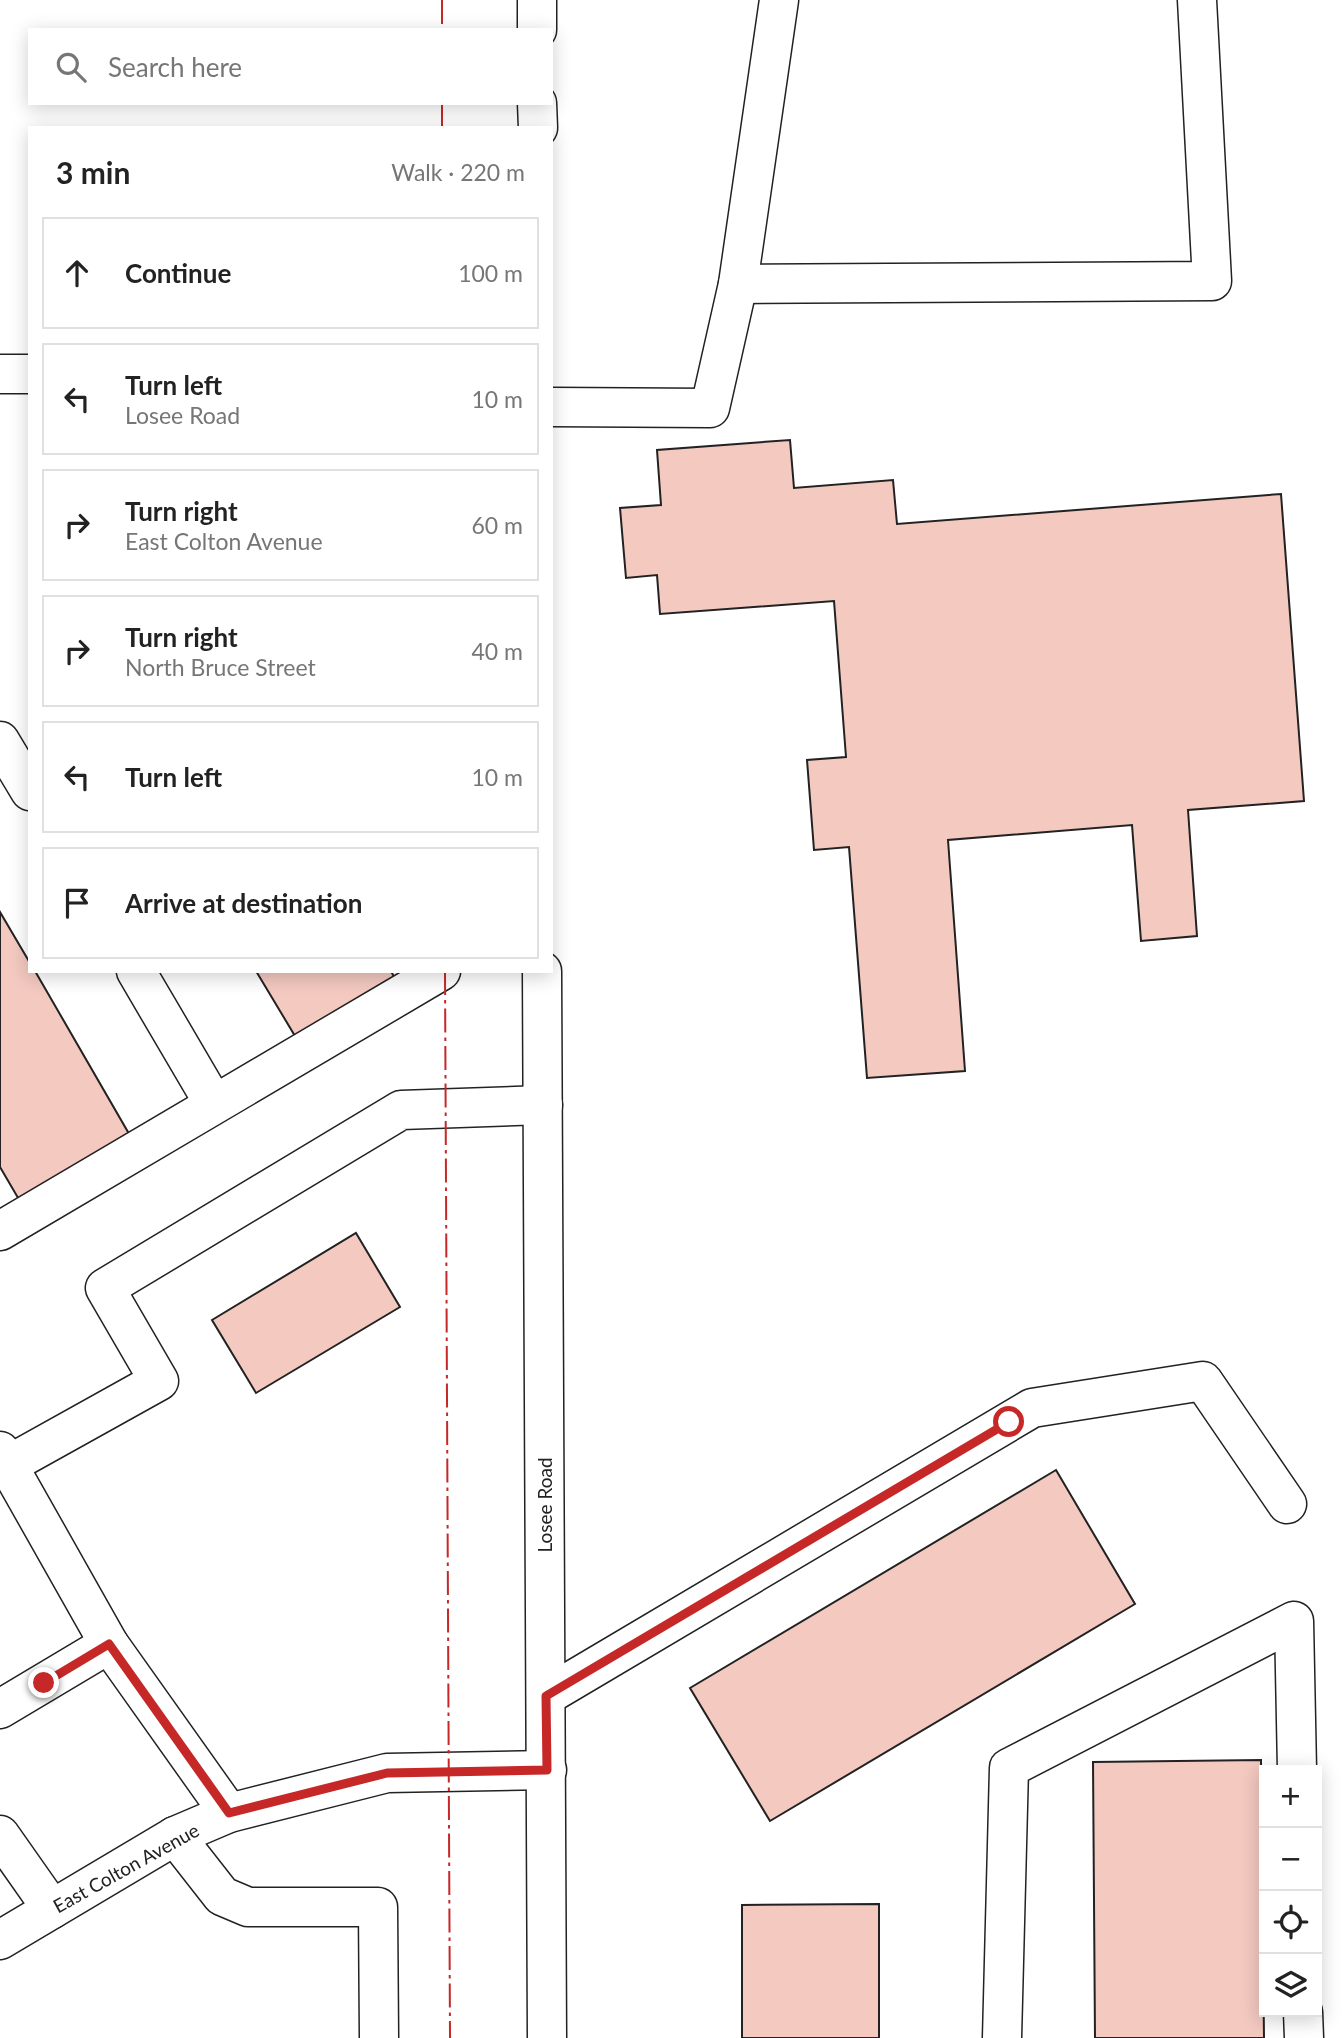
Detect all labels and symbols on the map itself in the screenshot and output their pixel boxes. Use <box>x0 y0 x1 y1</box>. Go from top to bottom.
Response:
route start <box>993 1406 1024 1437</box>
street label: Losee Road <box>533 1457 556 1553</box>
route end <box>28 1667 59 1698</box>
street label: East Colton Avenue <box>49 1818 203 1917</box>

